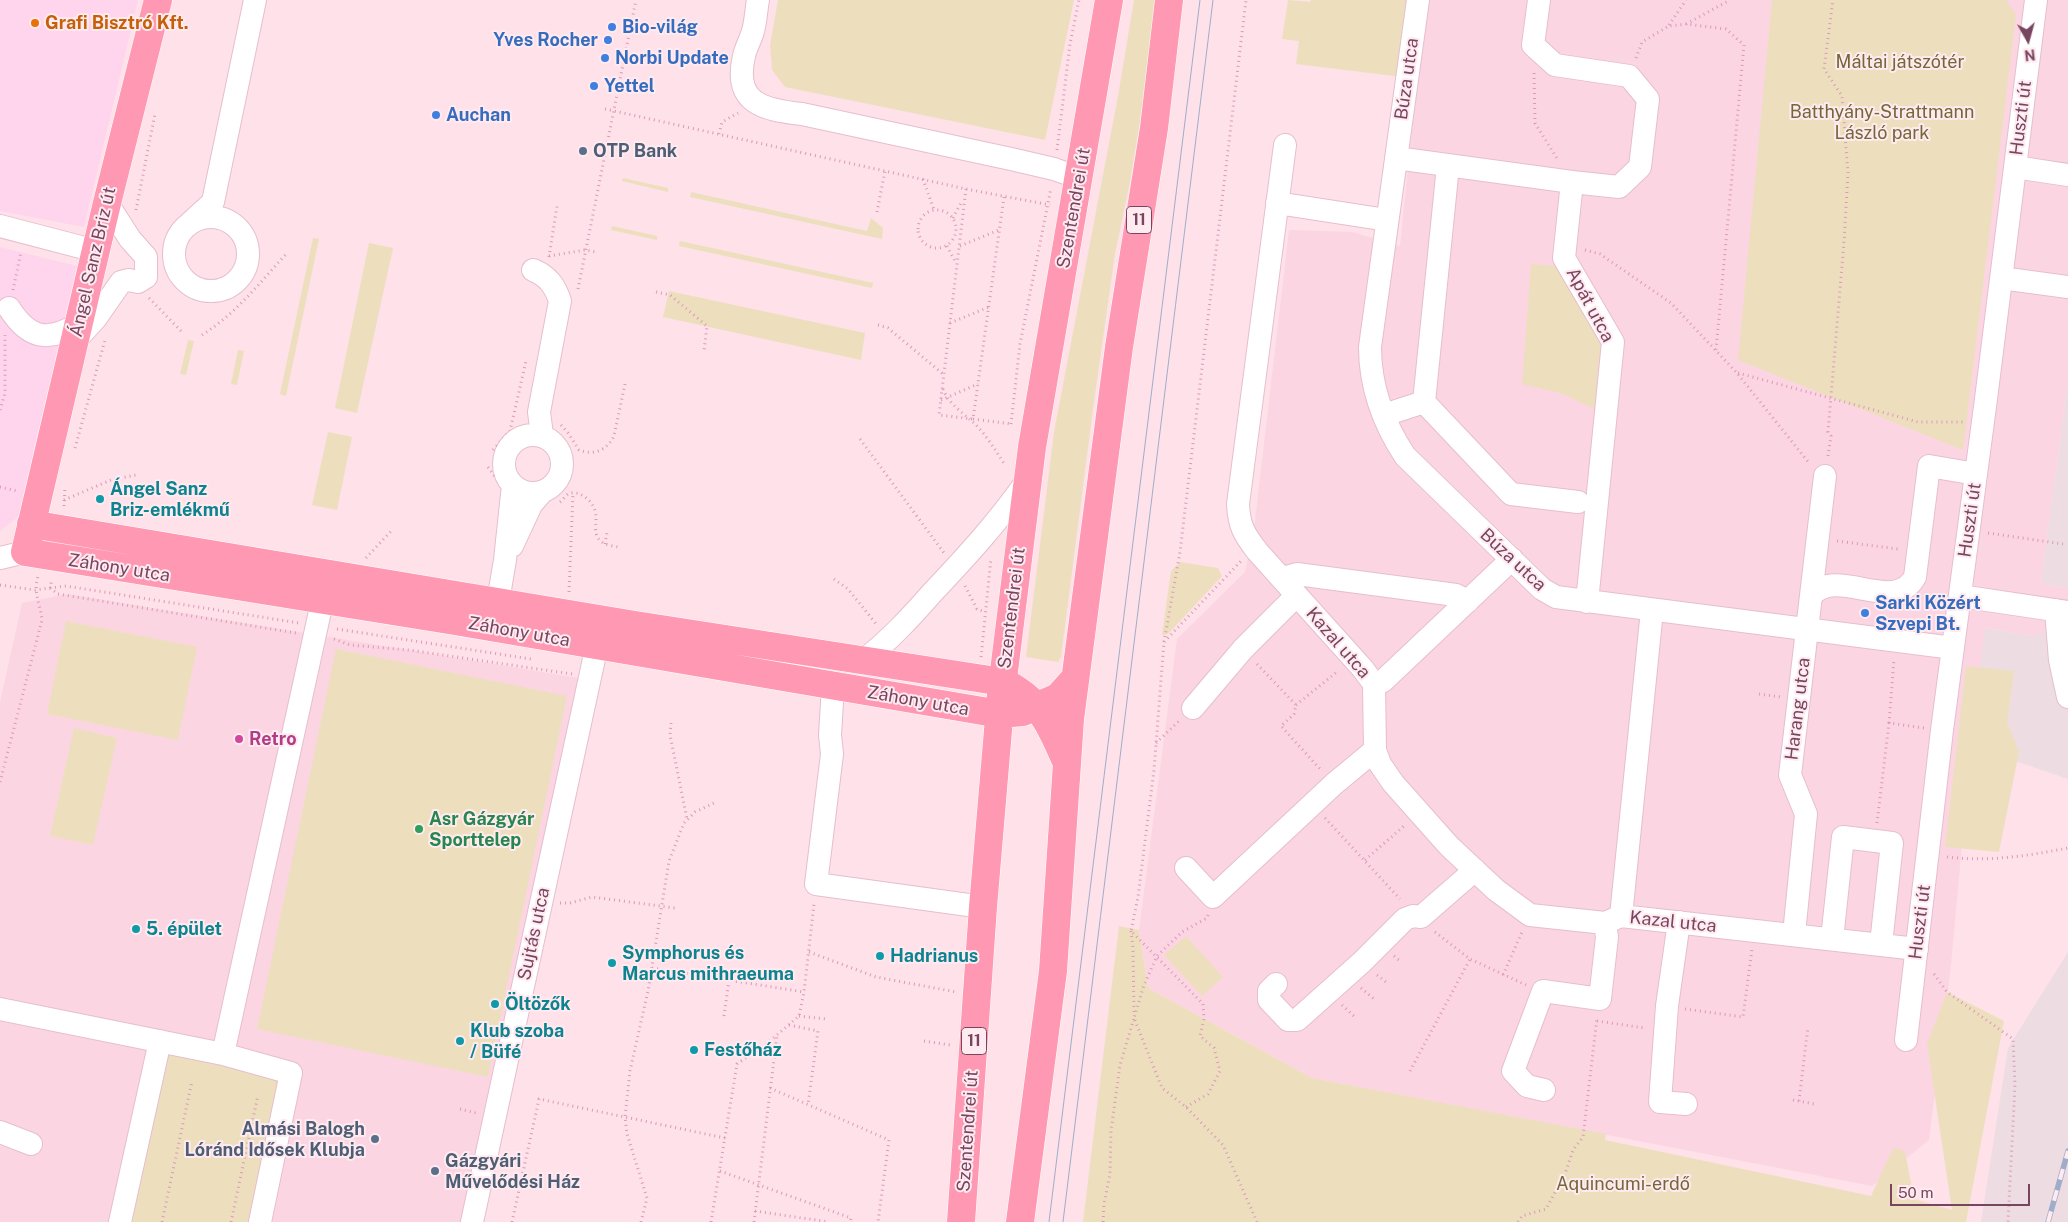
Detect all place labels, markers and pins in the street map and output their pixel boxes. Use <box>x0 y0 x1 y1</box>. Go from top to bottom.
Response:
place label: Grafi Bisztró Kft. <box>45 12 189 34</box>
place label: Bio-világ <box>622 16 698 38</box>
marker: Grafi Bisztró Kft. <box>29 17 41 29</box>
marker: Bio-világ <box>606 21 618 33</box>
place label: Yves Rocher <box>493 29 598 51</box>
marker: Yves Rocher <box>602 34 614 46</box>
place label: Norbi Update <box>615 47 729 69</box>
marker: Norbi Update <box>599 52 611 64</box>
place label: Yettel <box>604 75 655 97</box>
marker: Yettel <box>588 80 600 92</box>
place label: Auchan <box>446 104 511 126</box>
marker: Auchan <box>430 109 442 121</box>
place label: OTP Bank <box>593 140 677 162</box>
marker: OTP Bank <box>577 145 589 157</box>
place label: Ángel Sanz Briz-emlékmű <box>110 478 230 520</box>
marker: Ángel Sanz Briz-emlékmű <box>94 493 106 505</box>
place label: Sarki Közért Szvepi Bt. <box>1875 592 1981 634</box>
marker: Sarki Közért Szvepi Bt. <box>1859 607 1871 619</box>
place label: Retro <box>249 728 297 750</box>
marker: Retro <box>233 733 245 745</box>
place label: Asr Gázgyár Sporttelep <box>429 808 534 851</box>
marker: Asr Gázgyár Sporttelep <box>413 823 425 835</box>
place label: 5. épület <box>146 918 222 940</box>
marker: 5. épület <box>130 923 142 935</box>
place label: Symphorus és Marcus mithraeuma <box>622 942 794 984</box>
place label: Hadrianus <box>890 945 978 967</box>
marker: Hadrianus <box>874 950 886 962</box>
marker: Symphorus és Marcus mithraeuma <box>606 957 618 969</box>
place label: Öltözők <box>505 993 571 1015</box>
marker: Öltözők <box>489 998 501 1010</box>
place label: Klub szoba / Büfé <box>470 1020 564 1062</box>
marker: Klub szoba / Büfé <box>454 1035 466 1047</box>
place label: Festőház <box>704 1039 782 1061</box>
marker: Festőház <box>688 1044 700 1056</box>
place label: Almási Balogh Lóránd Idősek Klubja <box>185 1118 365 1160</box>
marker: Almási Balogh Lóránd Idősek Klubja <box>369 1133 381 1145</box>
place label: Gázgyári Művelődési Ház <box>445 1150 580 1192</box>
marker: Gázgyári Művelődési Ház <box>429 1165 441 1177</box>

